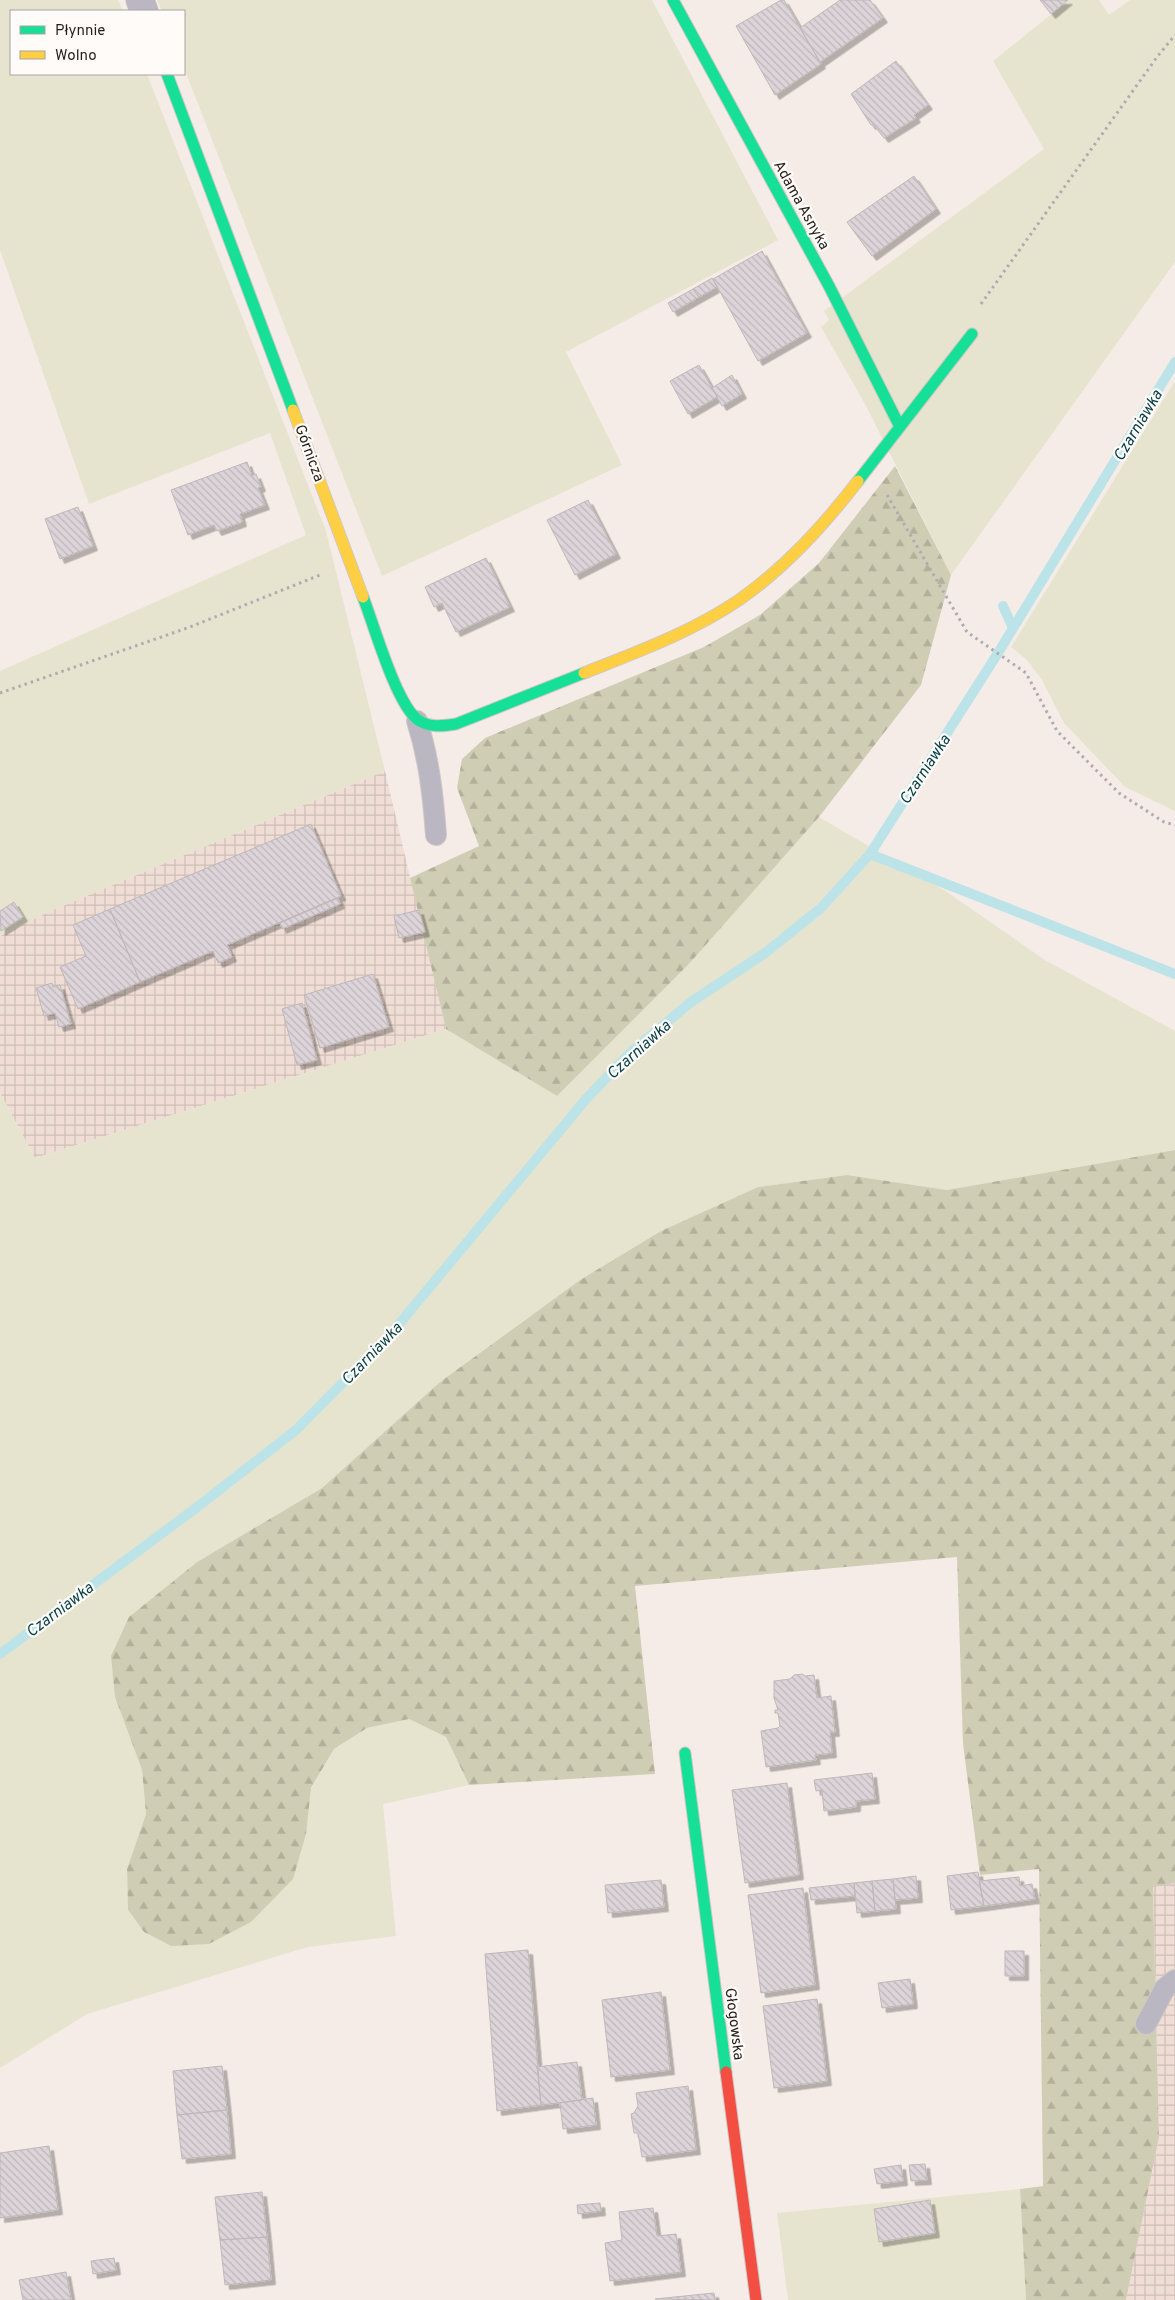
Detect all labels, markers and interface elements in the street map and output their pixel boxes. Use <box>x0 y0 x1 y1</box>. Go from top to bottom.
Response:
legend <box>10 10 185 75</box>
text: Płynnie <box>55 22 105 41</box>
text: Wolno <box>55 47 97 66</box>
street label: Adama Asnyka <box>768 158 833 254</box>
water label: Czarniawka <box>1110 386 1168 465</box>
street label: Górnicza <box>289 422 328 485</box>
water label: Czarniawka <box>896 731 956 809</box>
water label: Czarniawka <box>603 1016 676 1084</box>
water label: Czarniawka <box>338 1318 408 1390</box>
water label: Czarniawka <box>22 1578 99 1642</box>
street label: Głogowska <box>720 1987 747 2061</box>

